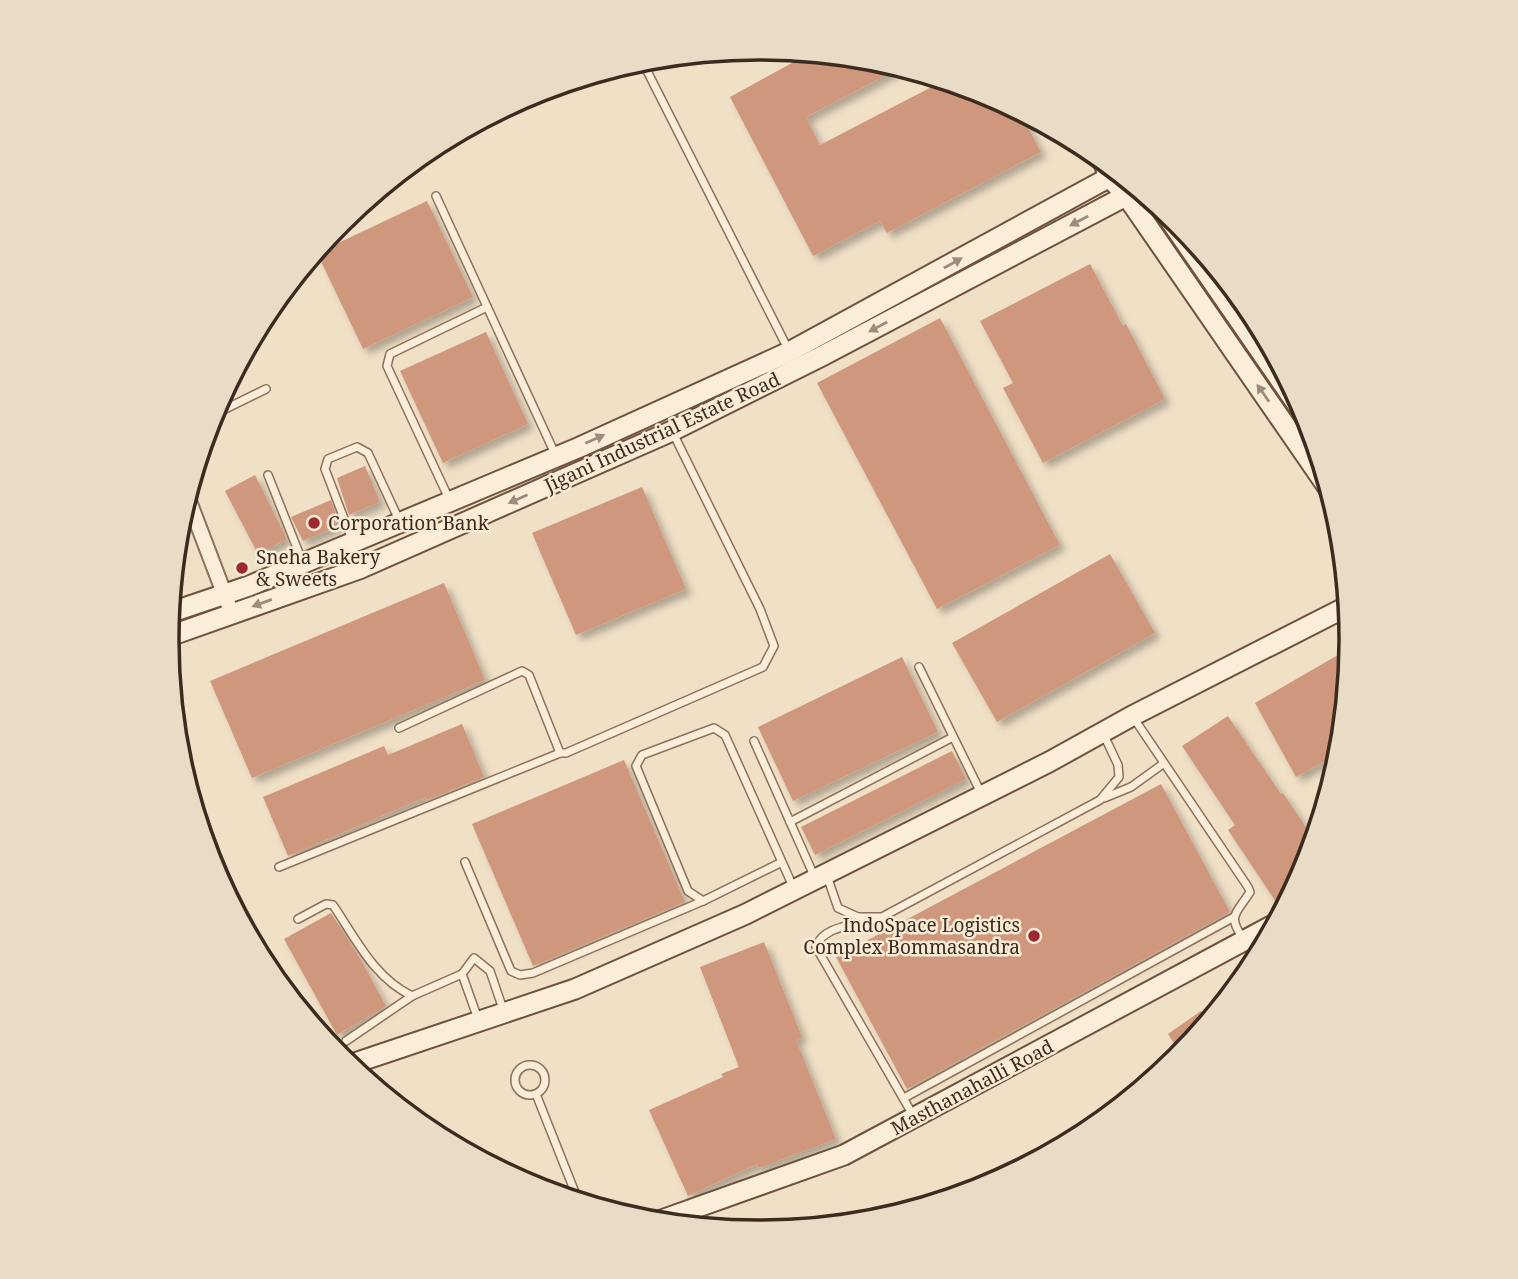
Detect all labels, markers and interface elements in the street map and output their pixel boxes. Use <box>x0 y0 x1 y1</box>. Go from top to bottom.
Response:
one-way arrow <box>1069 215 1089 226</box>
one-way arrow <box>943 257 963 269</box>
one-way arrow <box>867 320 887 332</box>
street label: Jigani Industrial Estate Road <box>539 366 784 499</box>
one-way arrow <box>1256 384 1270 402</box>
one-way arrow <box>585 434 606 445</box>
one-way arrow <box>508 493 528 505</box>
place label: Corporation Bank <box>328 510 490 536</box>
marker: Corporation Bank <box>306 515 322 531</box>
place label: Sneha Bakery & Sweets <box>256 544 380 592</box>
marker: Sneha Bakery & Sweets <box>234 560 250 576</box>
one-way arrow <box>251 598 272 609</box>
place label: IndoSpace Logistics Complex Bommasandra <box>803 912 1020 960</box>
marker: IndoSpace Logistics Complex Bommasandra <box>1026 928 1042 944</box>
street label: Masthanahalli Road <box>886 1033 1058 1141</box>

